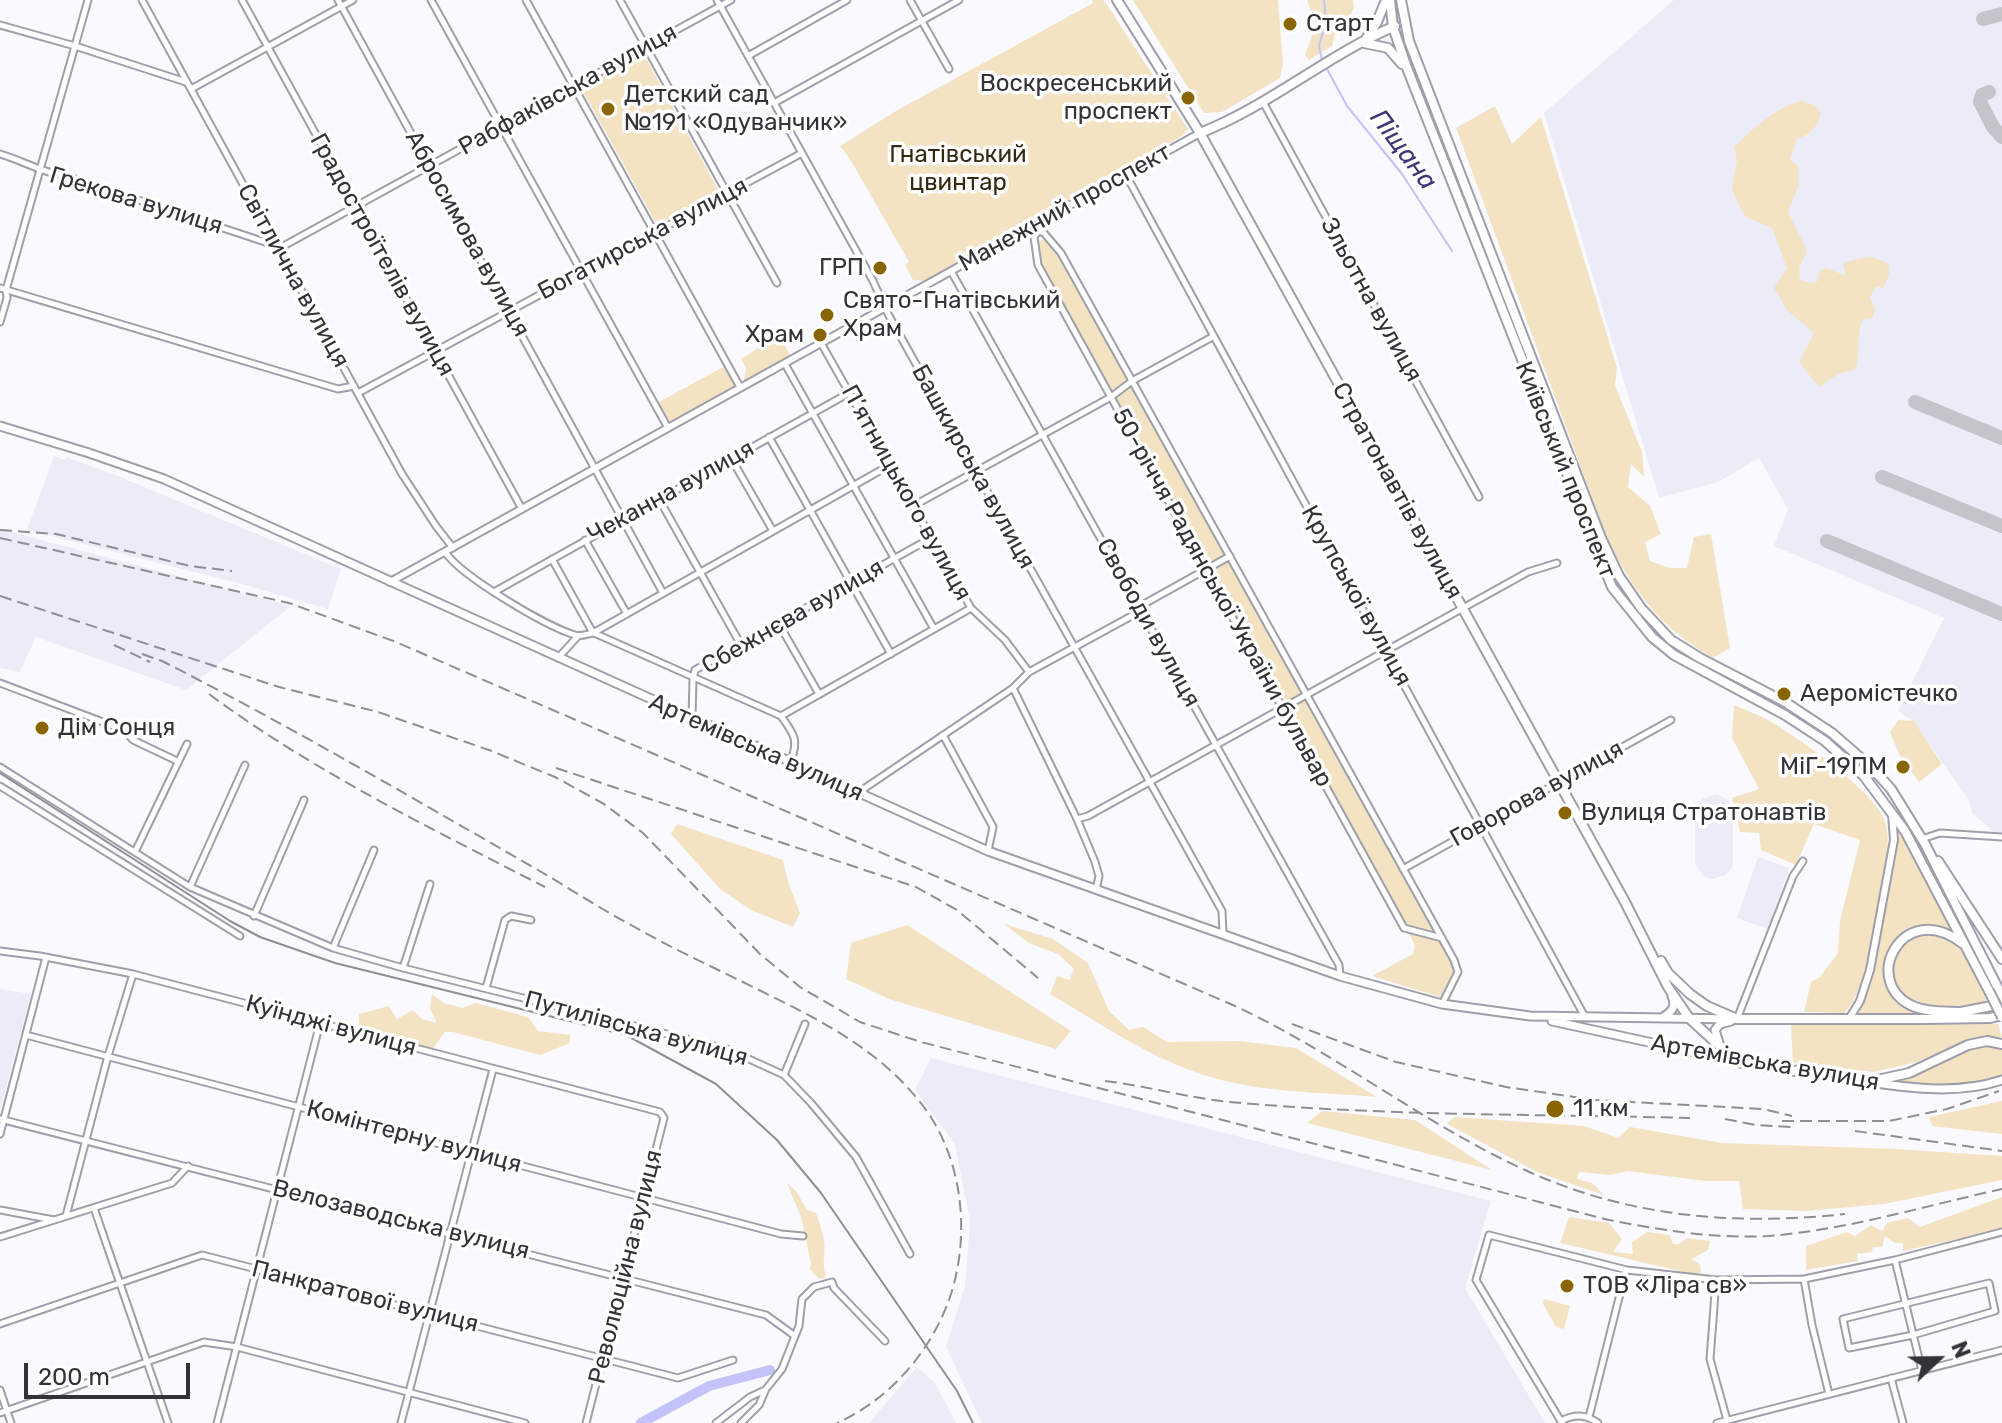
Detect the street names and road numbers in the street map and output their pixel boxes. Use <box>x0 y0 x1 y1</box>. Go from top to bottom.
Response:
street label: Рабфаківська вулиця <box>454 18 682 162</box>
street label: Абросимова вулиця <box>398 126 536 342</box>
street label: Градостроїтелiв вулиця <box>303 129 461 381</box>
street label: Манежний проспект <box>954 138 1176 278</box>
street label: Грекова вулиця <box>46 161 226 241</box>
street label: Богатирська вулиця <box>533 171 753 307</box>
street label: Світлична вулиця <box>231 179 355 373</box>
street label: Зльотна вулиця <box>1314 213 1428 387</box>
street label: Київський проспект <box>1508 358 1622 582</box>
street label: Башкирська вулиця <box>905 360 1041 574</box>
street label: Стратонавтів вулиця <box>1326 378 1468 604</box>
street label: П’ятницького вулиця <box>835 380 977 606</box>
street label: 50-річчя Радянської України бульвар <box>1106 404 1338 792</box>
street label: Чеканна вулиця <box>583 434 759 550</box>
street label: Крупської вулиця <box>1294 501 1418 691</box>
street label: Свободи вулиця <box>1090 534 1206 712</box>
street label: Сбежнєва вулиця <box>697 553 889 681</box>
street label: Артемівська вулиця <box>644 688 868 808</box>
street label: Говорова вулиця <box>1445 734 1629 854</box>
street label: Путилівська вулиця <box>521 985 751 1073</box>
street label: Куїнджі вулиця <box>243 989 419 1063</box>
street label: Артемівська вулиця <box>1649 1029 1881 1097</box>
street label: Комінтерну вулиця <box>303 1094 525 1180</box>
street label: Революційна вулиця <box>583 1147 669 1387</box>
street label: Велозаводська вулиця <box>270 1174 532 1266</box>
street label: Панкратової вулиця <box>249 1255 481 1339</box>

